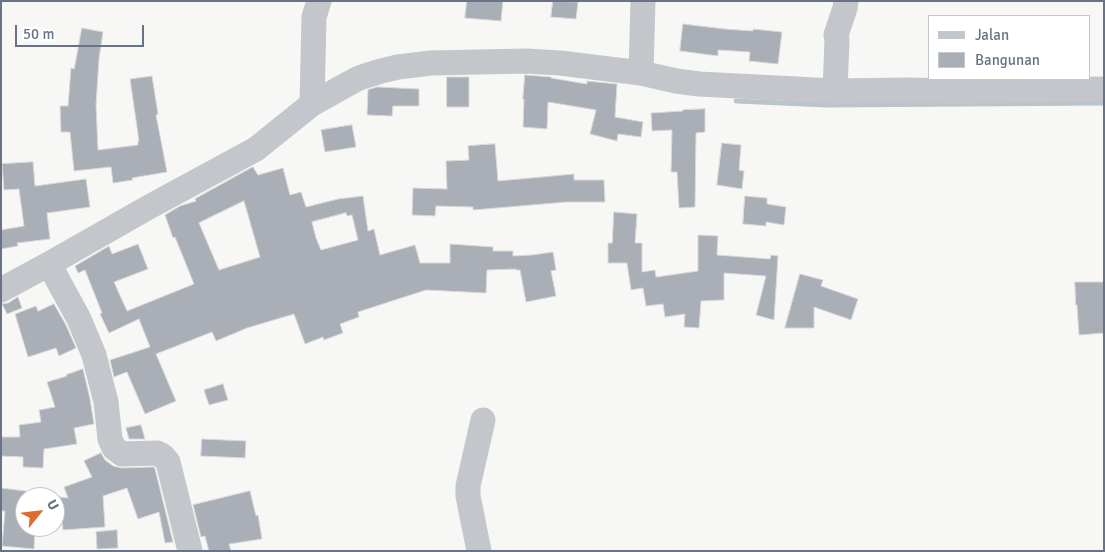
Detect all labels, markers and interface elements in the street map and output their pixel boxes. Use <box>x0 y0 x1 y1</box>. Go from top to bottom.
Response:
scale bar <box>18 15 146 47</box>
legend <box>928 15 1090 80</box>
text: 50 m <box>23 25 54 43</box>
text: Jalan <box>975 26 1009 44</box>
text: Bangunan <box>975 51 1040 69</box>
north arrow <box>15 487 65 537</box>
text: U <box>43 497 62 513</box>

